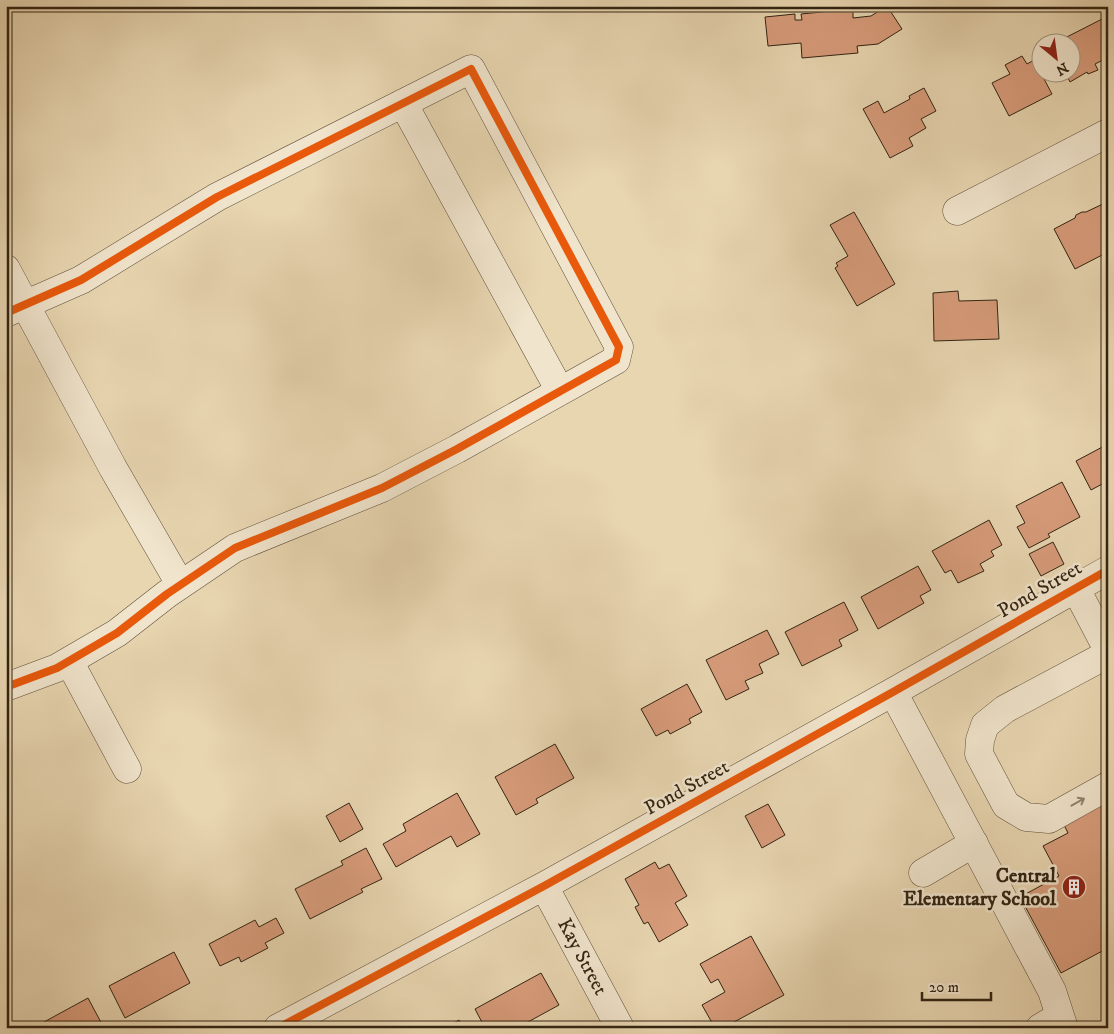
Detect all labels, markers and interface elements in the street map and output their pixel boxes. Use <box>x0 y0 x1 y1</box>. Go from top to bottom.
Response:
north arrow <box>1032 32 1082 82</box>
text: N <box>1052 58 1071 79</box>
street label: Pond Street <box>994 556 1086 624</box>
street label: Pond Street <box>640 755 734 821</box>
one-way arrow <box>1071 797 1085 807</box>
place label: Central Elementary School <box>903 864 1057 912</box>
building icon: Central Elementary School <box>1061 874 1087 900</box>
street label: Kay Street <box>551 914 613 1000</box>
scale bar <box>922 969 990 1001</box>
text: 20 m <box>929 978 959 997</box>

